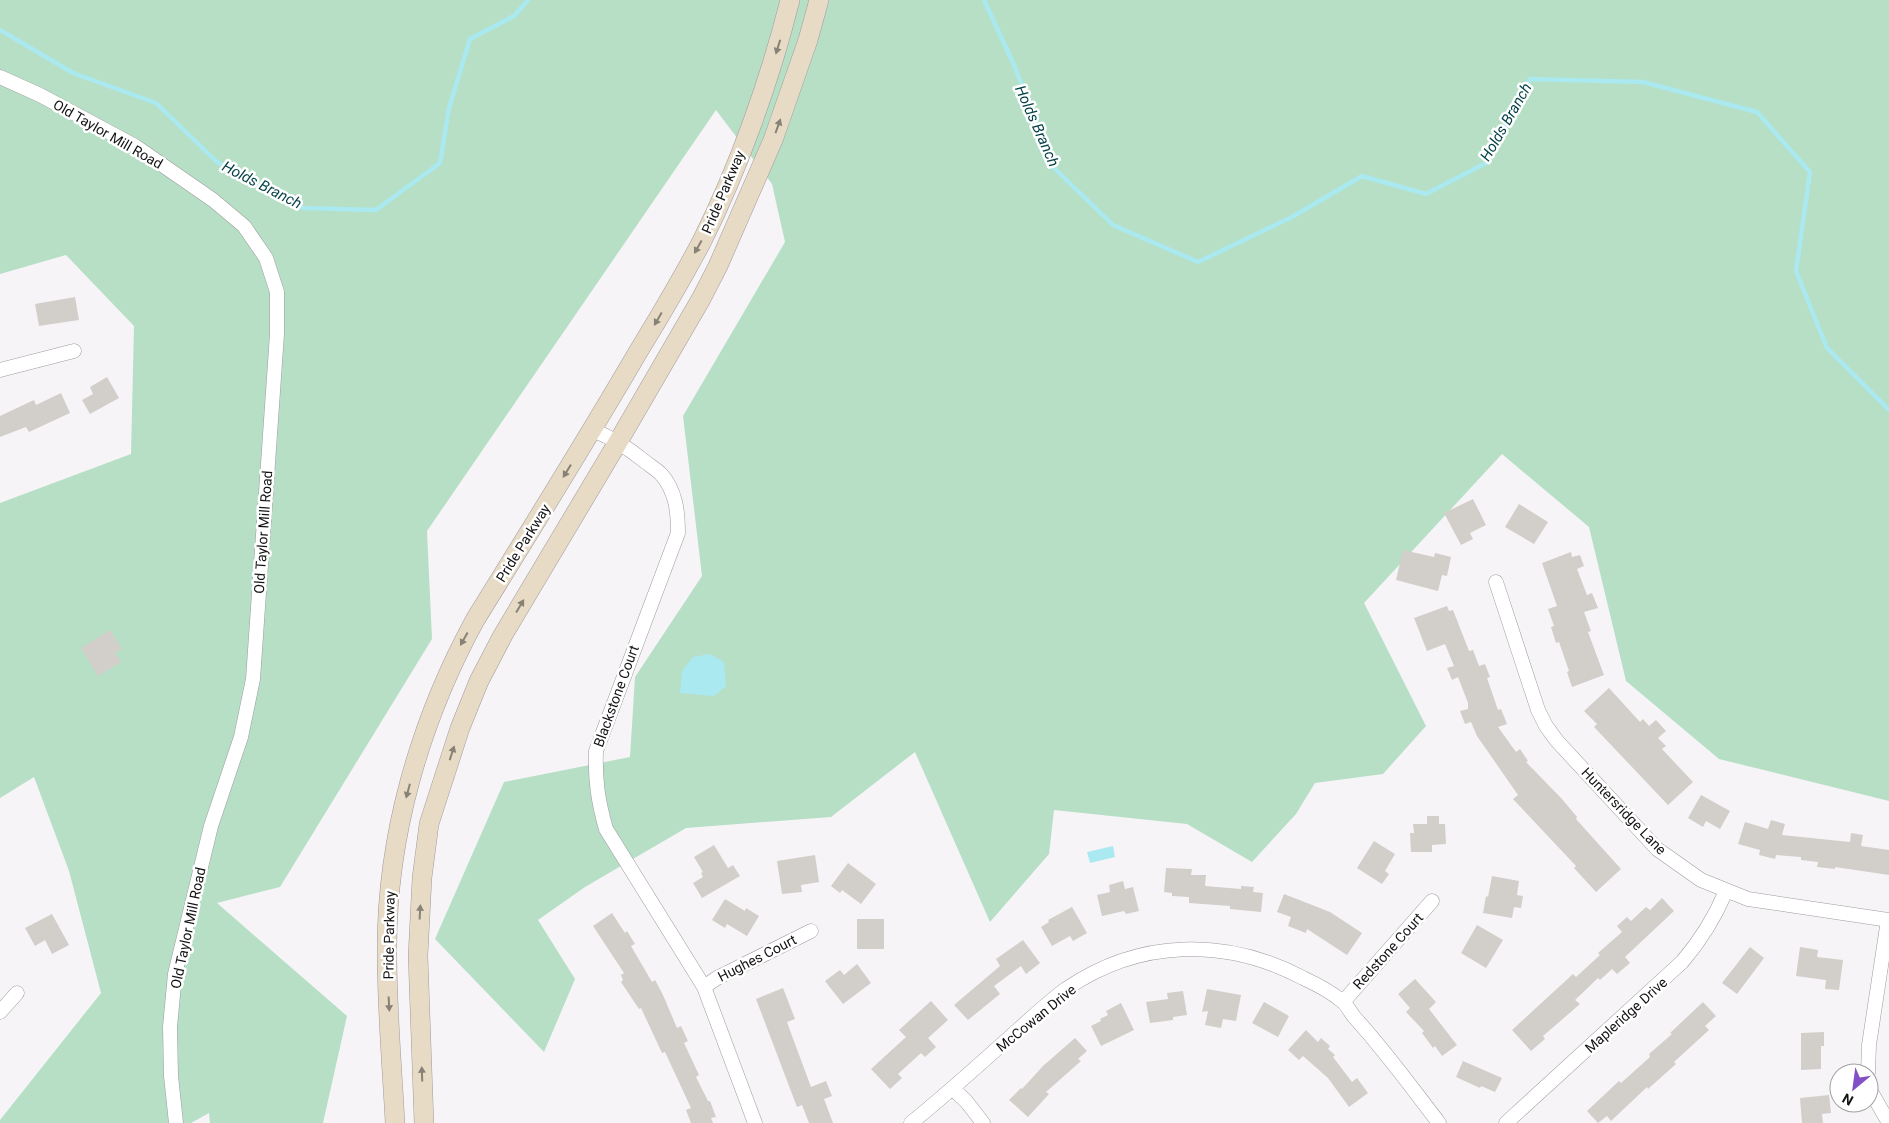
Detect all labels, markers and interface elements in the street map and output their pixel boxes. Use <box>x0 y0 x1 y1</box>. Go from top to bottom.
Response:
one-way arrow <box>773 40 781 55</box>
water label: Holds Branch <box>1476 80 1536 164</box>
water label: Holds Branch <box>1011 83 1063 169</box>
street label: Old Taylor Mill Road <box>51 96 165 172</box>
one-way arrow <box>775 118 783 133</box>
street label: Pride Parkway <box>698 148 748 236</box>
water label: Holds Branch <box>219 157 305 213</box>
one-way arrow <box>694 240 702 255</box>
one-way arrow <box>653 312 662 326</box>
one-way arrow <box>563 465 572 478</box>
street label: Old Taylor Mill Road <box>251 470 275 594</box>
street label: Pride Parkway <box>493 501 553 585</box>
one-way arrow <box>515 600 524 613</box>
one-way arrow <box>460 632 468 647</box>
street label: Blackstone Court <box>590 643 642 749</box>
one-way arrow <box>448 746 456 761</box>
street label: Huntersridge Lane <box>1578 764 1670 858</box>
one-way arrow <box>403 784 411 799</box>
street label: Old Taylor Mill Road <box>167 866 209 990</box>
street label: Pride Parkway <box>380 890 398 979</box>
one-way arrow <box>417 904 425 920</box>
street label: Redstone Court <box>1350 909 1427 992</box>
street label: Hughes Court <box>715 931 799 985</box>
street label: Mapleridge Drive <box>1582 974 1670 1056</box>
street label: McCowan Drive <box>993 981 1079 1055</box>
one-way arrow <box>385 997 393 1013</box>
north arrow <box>1829 1063 1879 1113</box>
one-way arrow <box>418 1066 426 1082</box>
text: N <box>1839 1090 1856 1109</box>

